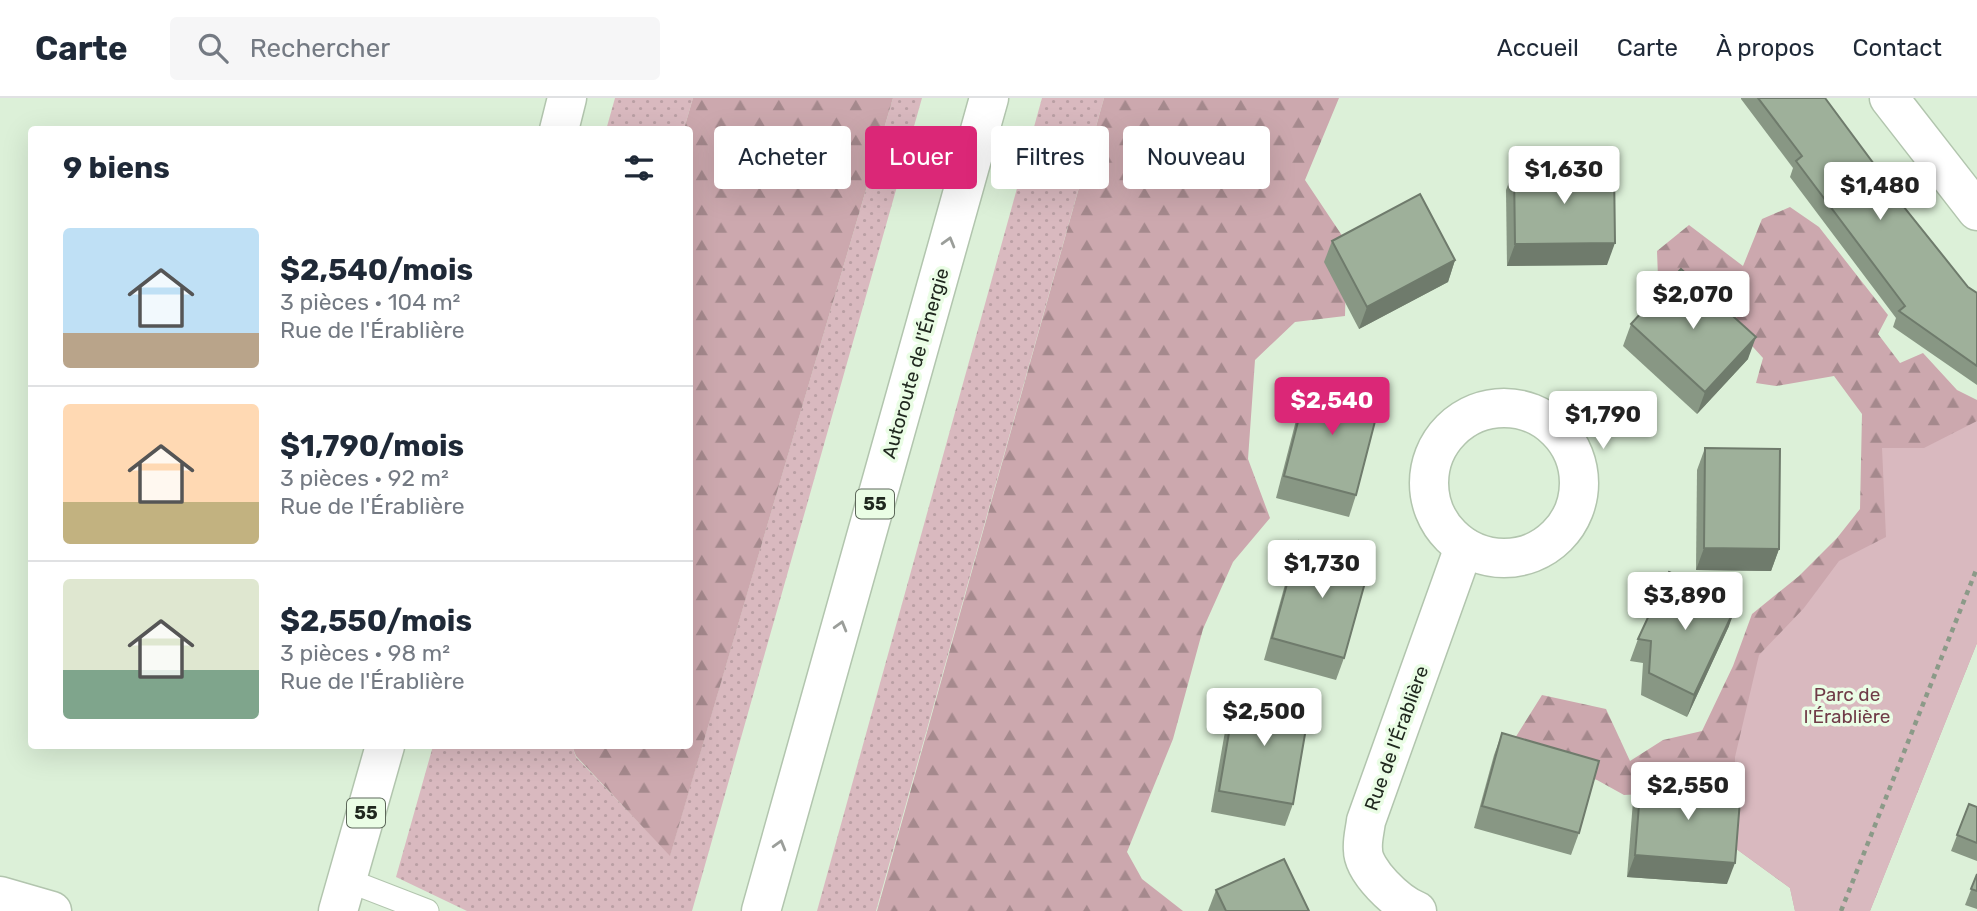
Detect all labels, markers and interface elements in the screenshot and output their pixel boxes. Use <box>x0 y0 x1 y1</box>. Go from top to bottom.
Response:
search box <box>170 17 660 80</box>
text: Carte <box>35 29 128 68</box>
icon: search <box>194 29 232 67</box>
text: Rechercher <box>250 33 390 64</box>
text: Accueil <box>1497 34 1579 62</box>
text: Carte <box>1617 34 1678 62</box>
text: À propos <box>1716 34 1815 62</box>
text: Contact <box>1853 34 1942 62</box>
chip: Acheter <box>714 126 851 189</box>
chip: Louer <box>865 126 977 189</box>
chip: Filtres <box>991 126 1109 189</box>
chip: Nouveau <box>1123 126 1270 189</box>
pin: $1,630 <box>1507 146 1621 206</box>
icon: filters <box>620 149 658 187</box>
text: 9 biens <box>63 150 170 186</box>
text: $1,630 <box>1525 155 1603 183</box>
pin: $1,480 <box>1823 162 1937 222</box>
text: $1,480 <box>1840 171 1920 199</box>
one-way arrow <box>941 236 955 248</box>
text: $2,540/mois <box>280 252 473 288</box>
icon: home <box>119 256 203 340</box>
street label: Autoroute de l'Énergie <box>877 265 954 461</box>
pin: $2,070 <box>1636 272 1750 331</box>
text: $2,070 <box>1652 280 1734 308</box>
text: 3 pièces · 104 m² <box>280 288 460 316</box>
text: Rue de l'Érablière <box>280 316 465 344</box>
pin: $2,540 <box>1275 378 1389 437</box>
text: $2,540 <box>1291 386 1373 414</box>
pin: $1,790 <box>1546 392 1660 451</box>
text: $1,790 <box>1565 400 1641 428</box>
text: $1,790/mois <box>280 428 464 464</box>
icon: home <box>119 432 203 516</box>
text: 3 pièces · 92 m² <box>280 464 449 492</box>
road number: 55 <box>856 490 894 518</box>
text: Rue de l'Érablière <box>280 492 465 520</box>
pin: $1,730 <box>1265 540 1379 600</box>
text: $1,730 <box>1284 549 1360 577</box>
pin: $3,890 <box>1628 573 1742 632</box>
text: $3,890 <box>1644 581 1726 609</box>
text: $2,550/mois <box>280 603 472 639</box>
icon: home <box>119 607 203 691</box>
one-way arrow <box>833 620 847 632</box>
text: 3 pièces · 98 m² <box>280 639 450 667</box>
street label: Rue de l'Érablière <box>1360 663 1433 814</box>
text: Rue de l'Érablière <box>280 667 465 695</box>
park label: Parc de l'Érablière <box>1804 683 1890 728</box>
pin: $2,500 <box>1207 688 1321 748</box>
text: $2,500 <box>1223 697 1305 725</box>
pin: $2,550 <box>1631 762 1745 822</box>
text: $2,550 <box>1647 771 1729 799</box>
road number: 55 <box>347 798 385 828</box>
one-way arrow <box>771 839 786 851</box>

